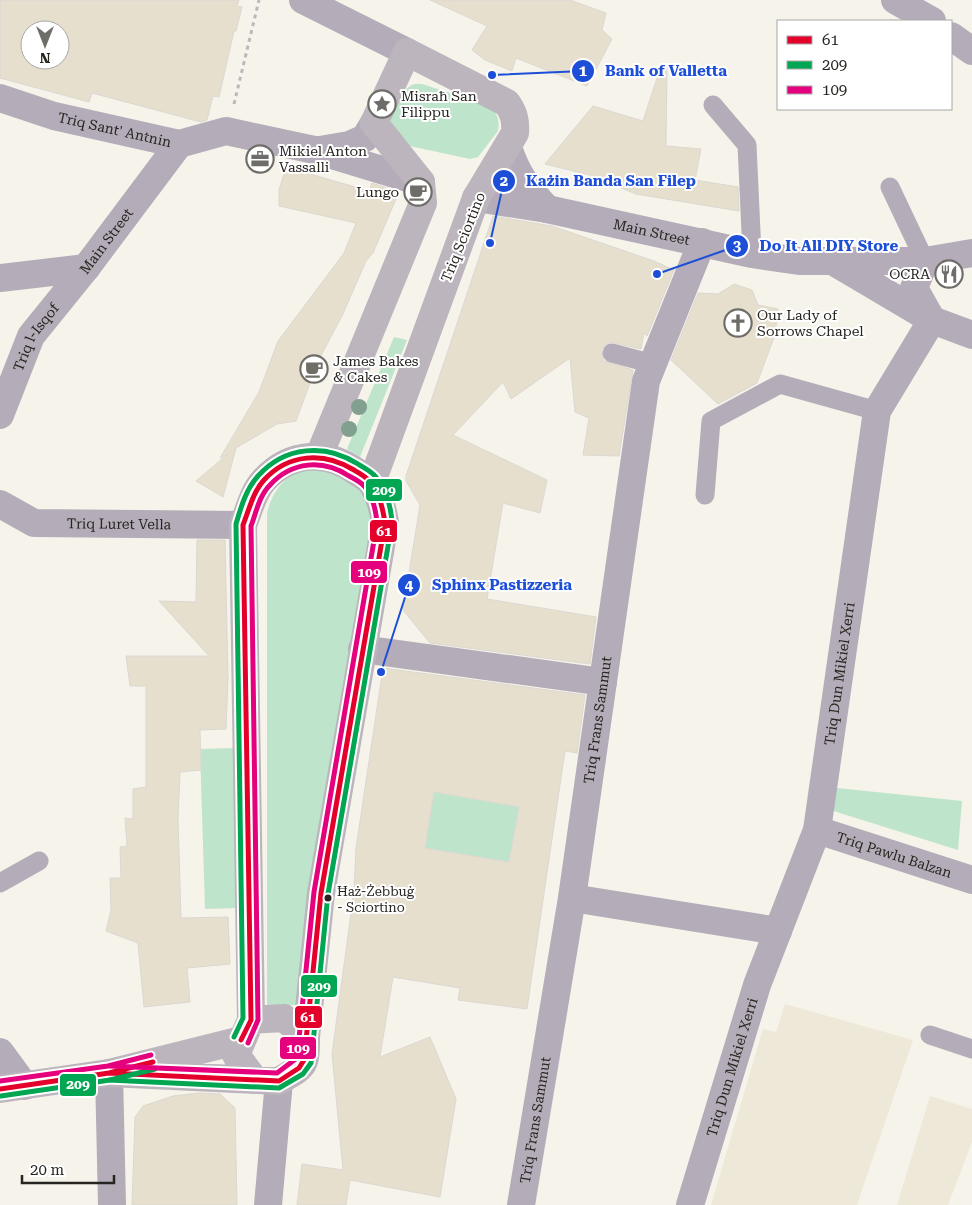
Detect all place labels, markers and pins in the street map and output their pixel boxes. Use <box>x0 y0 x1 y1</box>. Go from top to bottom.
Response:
callout: Bank of Valletta <box>570 56 737 86</box>
place label: Misraħ San Filippu <box>401 88 477 120</box>
place icon: Misraħ San Filippu <box>367 89 397 119</box>
place label: Mikiel Anton Vassalli <box>279 143 367 175</box>
office icon: Mikiel Anton Vassalli <box>245 144 275 174</box>
callout: Każin Banda San Filep <box>491 166 706 196</box>
cafe icon: Lungo <box>403 177 433 207</box>
place label: Lungo <box>356 184 399 200</box>
callout: Do It All DIY Store <box>725 231 909 261</box>
restaurant icon: OCRA <box>934 259 964 289</box>
place label: OCRA <box>889 266 930 282</box>
place label: Our Lady of Sorrows Chapel <box>757 307 864 339</box>
church icon: Our Lady of Sorrows Chapel <box>723 308 753 338</box>
place label: James Bakes & Cakes <box>333 353 419 385</box>
cafe icon: James Bakes & Cakes <box>299 354 329 384</box>
callout: Sphinx Pastizzeria <box>397 570 582 600</box>
place label: Ħaż-Żebbuġ - Sciortino <box>337 884 415 915</box>
marker: Ħaż-Żebbuġ - Sciortino <box>323 893 333 903</box>

